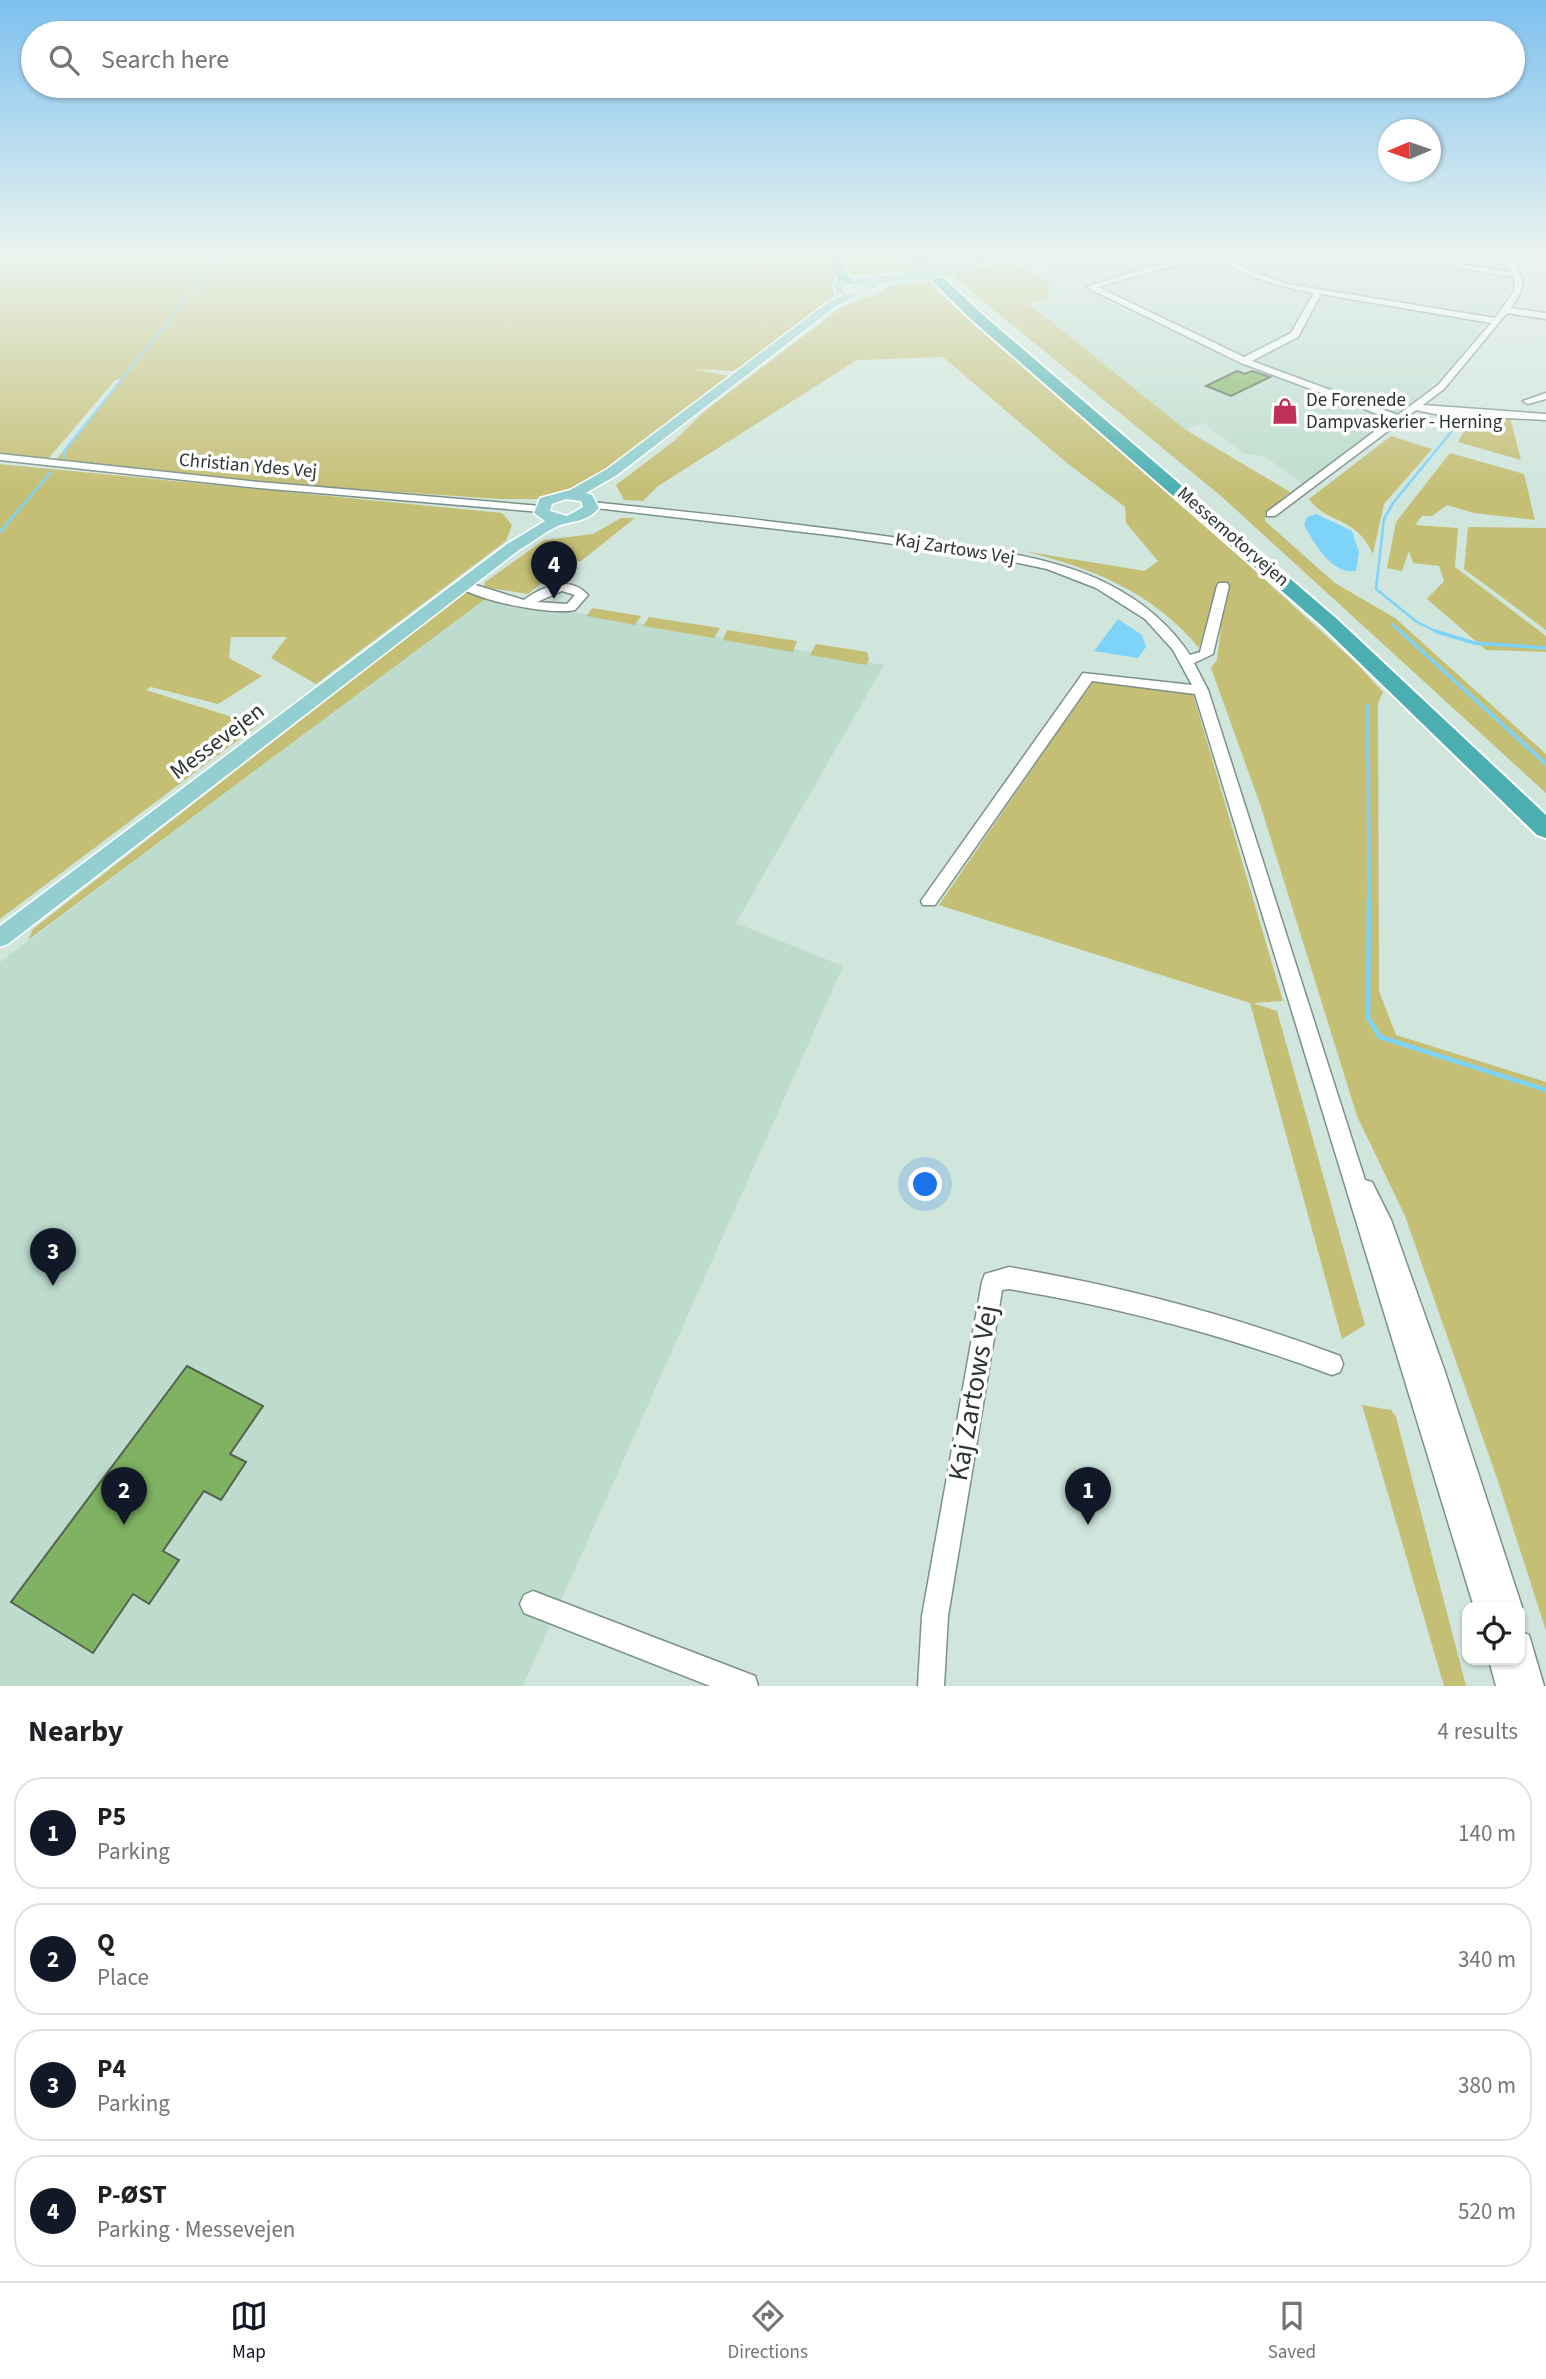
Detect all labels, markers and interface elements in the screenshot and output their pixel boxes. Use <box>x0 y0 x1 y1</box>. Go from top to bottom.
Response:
search box <box>21 21 1525 98</box>
icon: search <box>45 41 83 79</box>
text: Search here <box>101 41 229 78</box>
north arrow <box>1378 119 1441 182</box>
place label: De Forenede Dampvaskerier - Herning <box>1306 387 1503 436</box>
shop icon: De Forenede Dampvaskerier - Herning <box>1270 396 1300 426</box>
street label: Christian Ydes Vej <box>178 447 318 485</box>
street label: Messemotorvejen <box>1171 481 1295 593</box>
street label: Kaj Zartows Vej <box>893 526 1017 572</box>
pin: 4 <box>531 541 577 599</box>
street label: Messevejen <box>163 695 271 787</box>
your location <box>908 1167 942 1201</box>
pin: 3 <box>30 1228 76 1286</box>
street label: Kaj Zartows Vej <box>938 1302 1008 1484</box>
pin: 2 <box>101 1467 147 1525</box>
pin: 1 <box>1065 1467 1111 1525</box>
map controls <box>1462 1602 1525 1665</box>
button: locate <box>1462 1602 1525 1665</box>
text: Nearby <box>28 1710 123 1753</box>
text: 4 results <box>1438 1715 1518 1748</box>
text: P5 <box>97 1798 126 1835</box>
text: 1 <box>47 1817 59 1850</box>
text: 140 m <box>1458 1817 1516 1850</box>
text: Parking <box>97 1835 170 1868</box>
text: Q <box>97 1924 115 1961</box>
text: 2 <box>47 1943 59 1976</box>
text: 340 m <box>1458 1943 1516 1976</box>
text: Place <box>97 1961 149 1994</box>
text: P4 <box>97 2050 126 2087</box>
text: 3 <box>47 2069 59 2102</box>
text: 380 m <box>1458 2069 1516 2102</box>
text: Parking <box>97 2087 170 2120</box>
text: P-ØST <box>97 2176 167 2213</box>
text: 4 <box>47 2195 59 2228</box>
text: 520 m <box>1458 2195 1516 2228</box>
text: Parking · Messevejen <box>97 2213 295 2246</box>
tab: Map <box>230 2297 268 2366</box>
tab: Directions <box>728 2297 808 2366</box>
tab: Saved <box>1268 2297 1316 2366</box>

